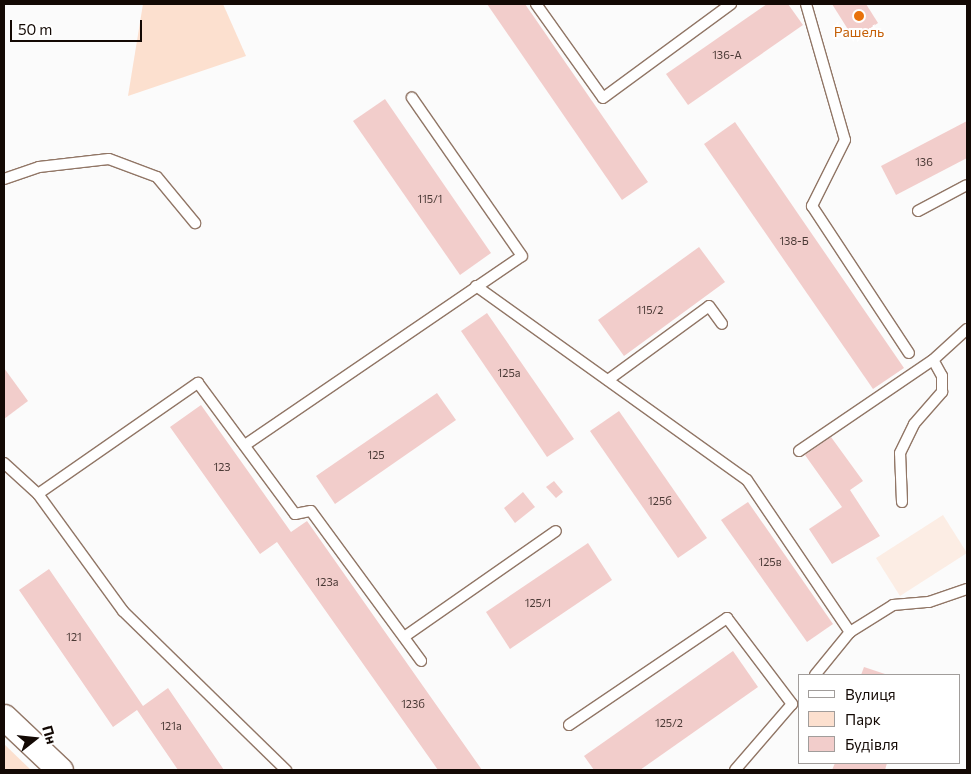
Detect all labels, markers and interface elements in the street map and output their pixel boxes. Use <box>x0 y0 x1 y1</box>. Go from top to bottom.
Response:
scale bar <box>12 10 145 42</box>
marker: Рашель <box>853 10 865 22</box>
text: 50 m <box>18 20 52 38</box>
place label: Рашель <box>834 24 884 40</box>
house number: 136-А <box>712 48 742 62</box>
house number: 136 <box>915 155 933 169</box>
house number: 115/1 <box>417 192 443 206</box>
house number: 138-Б <box>779 234 809 248</box>
house number: 115/2 <box>637 303 663 317</box>
house number: 125а <box>498 366 520 380</box>
house number: 125 <box>367 448 385 462</box>
house number: 123 <box>213 460 231 474</box>
house number: 125б <box>648 494 672 508</box>
house number: 125в <box>759 555 781 569</box>
house number: 123а <box>316 575 338 589</box>
house number: 125/1 <box>525 596 551 610</box>
house number: 121 <box>66 630 82 644</box>
legend <box>798 674 961 764</box>
text: Вулиця <box>845 685 896 703</box>
house number: 123б <box>401 697 425 711</box>
text: Парк <box>845 710 881 728</box>
north arrow <box>10 714 60 764</box>
house number: 125/2 <box>655 716 683 730</box>
house number: 121а <box>160 719 182 733</box>
text: Пн <box>39 723 61 746</box>
text: Будівля <box>845 735 898 753</box>

